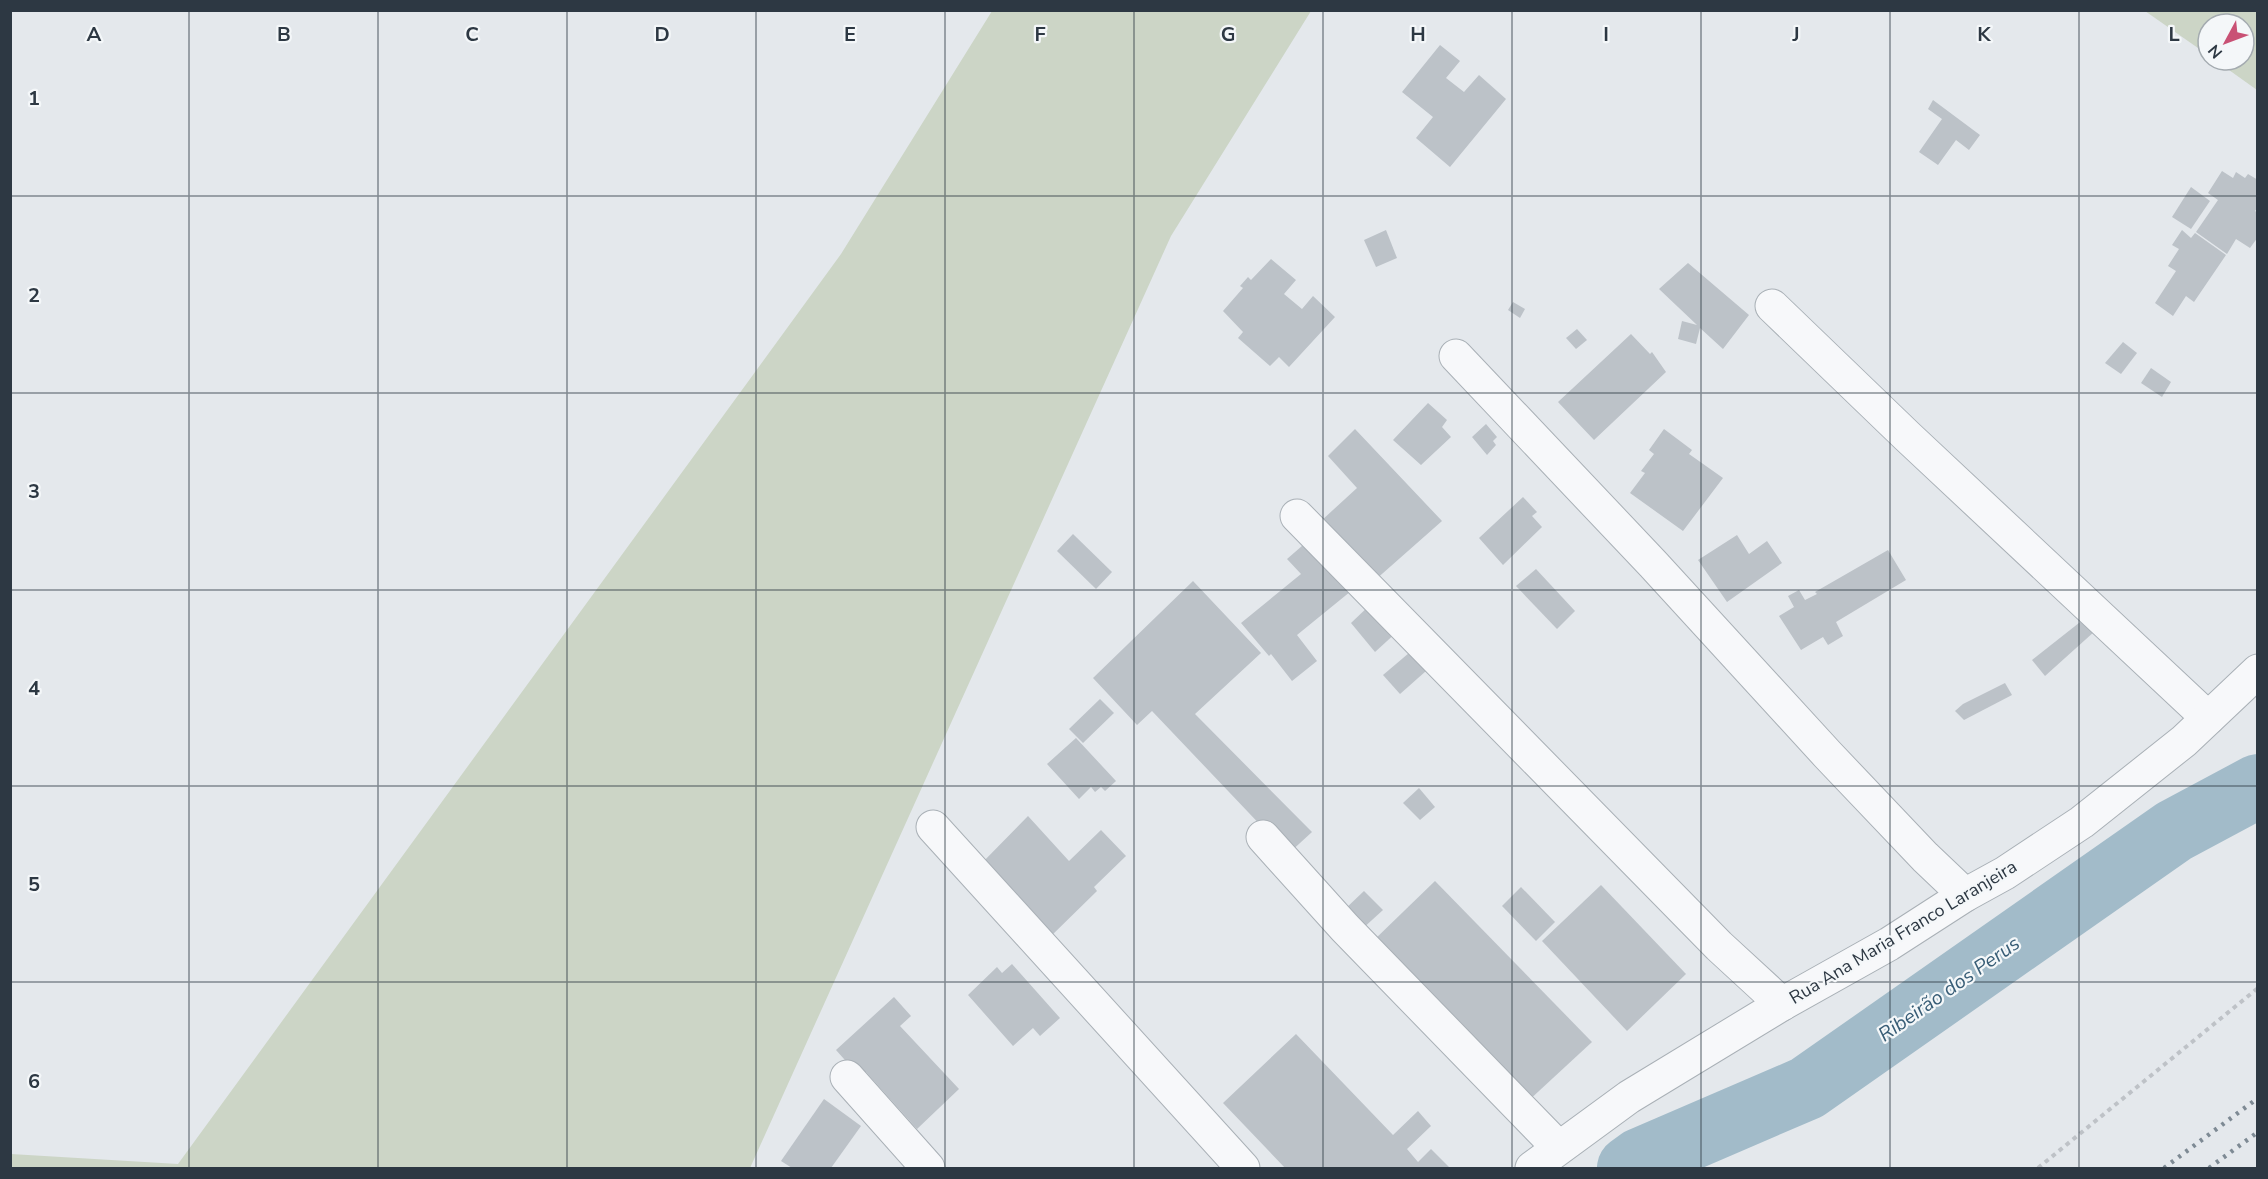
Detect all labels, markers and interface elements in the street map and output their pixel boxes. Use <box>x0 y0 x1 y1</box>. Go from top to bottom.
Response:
north arrow <box>2196 12 2256 72</box>
text: A <box>87 21 102 48</box>
text: B <box>277 21 291 48</box>
text: C <box>465 21 479 48</box>
text: D <box>654 21 670 48</box>
text: E <box>844 21 856 48</box>
text: F <box>1034 21 1046 48</box>
text: G <box>1221 21 1235 48</box>
text: H <box>1410 21 1426 48</box>
text: I <box>1603 21 1609 48</box>
text: J <box>1791 21 1800 48</box>
text: K <box>1977 21 1991 48</box>
text: L <box>2168 21 2180 48</box>
text: N <box>2203 39 2228 63</box>
text: 1 <box>28 85 40 112</box>
text: 2 <box>28 282 40 309</box>
text: 3 <box>28 478 40 505</box>
text: 4 <box>28 675 40 702</box>
street label: Rua Ana Maria Franco Laranjeira <box>1785 854 2021 1010</box>
text: 5 <box>28 871 40 898</box>
water label: Ribeirão dos Perus <box>1873 930 2025 1048</box>
text: 6 <box>28 1068 40 1095</box>

